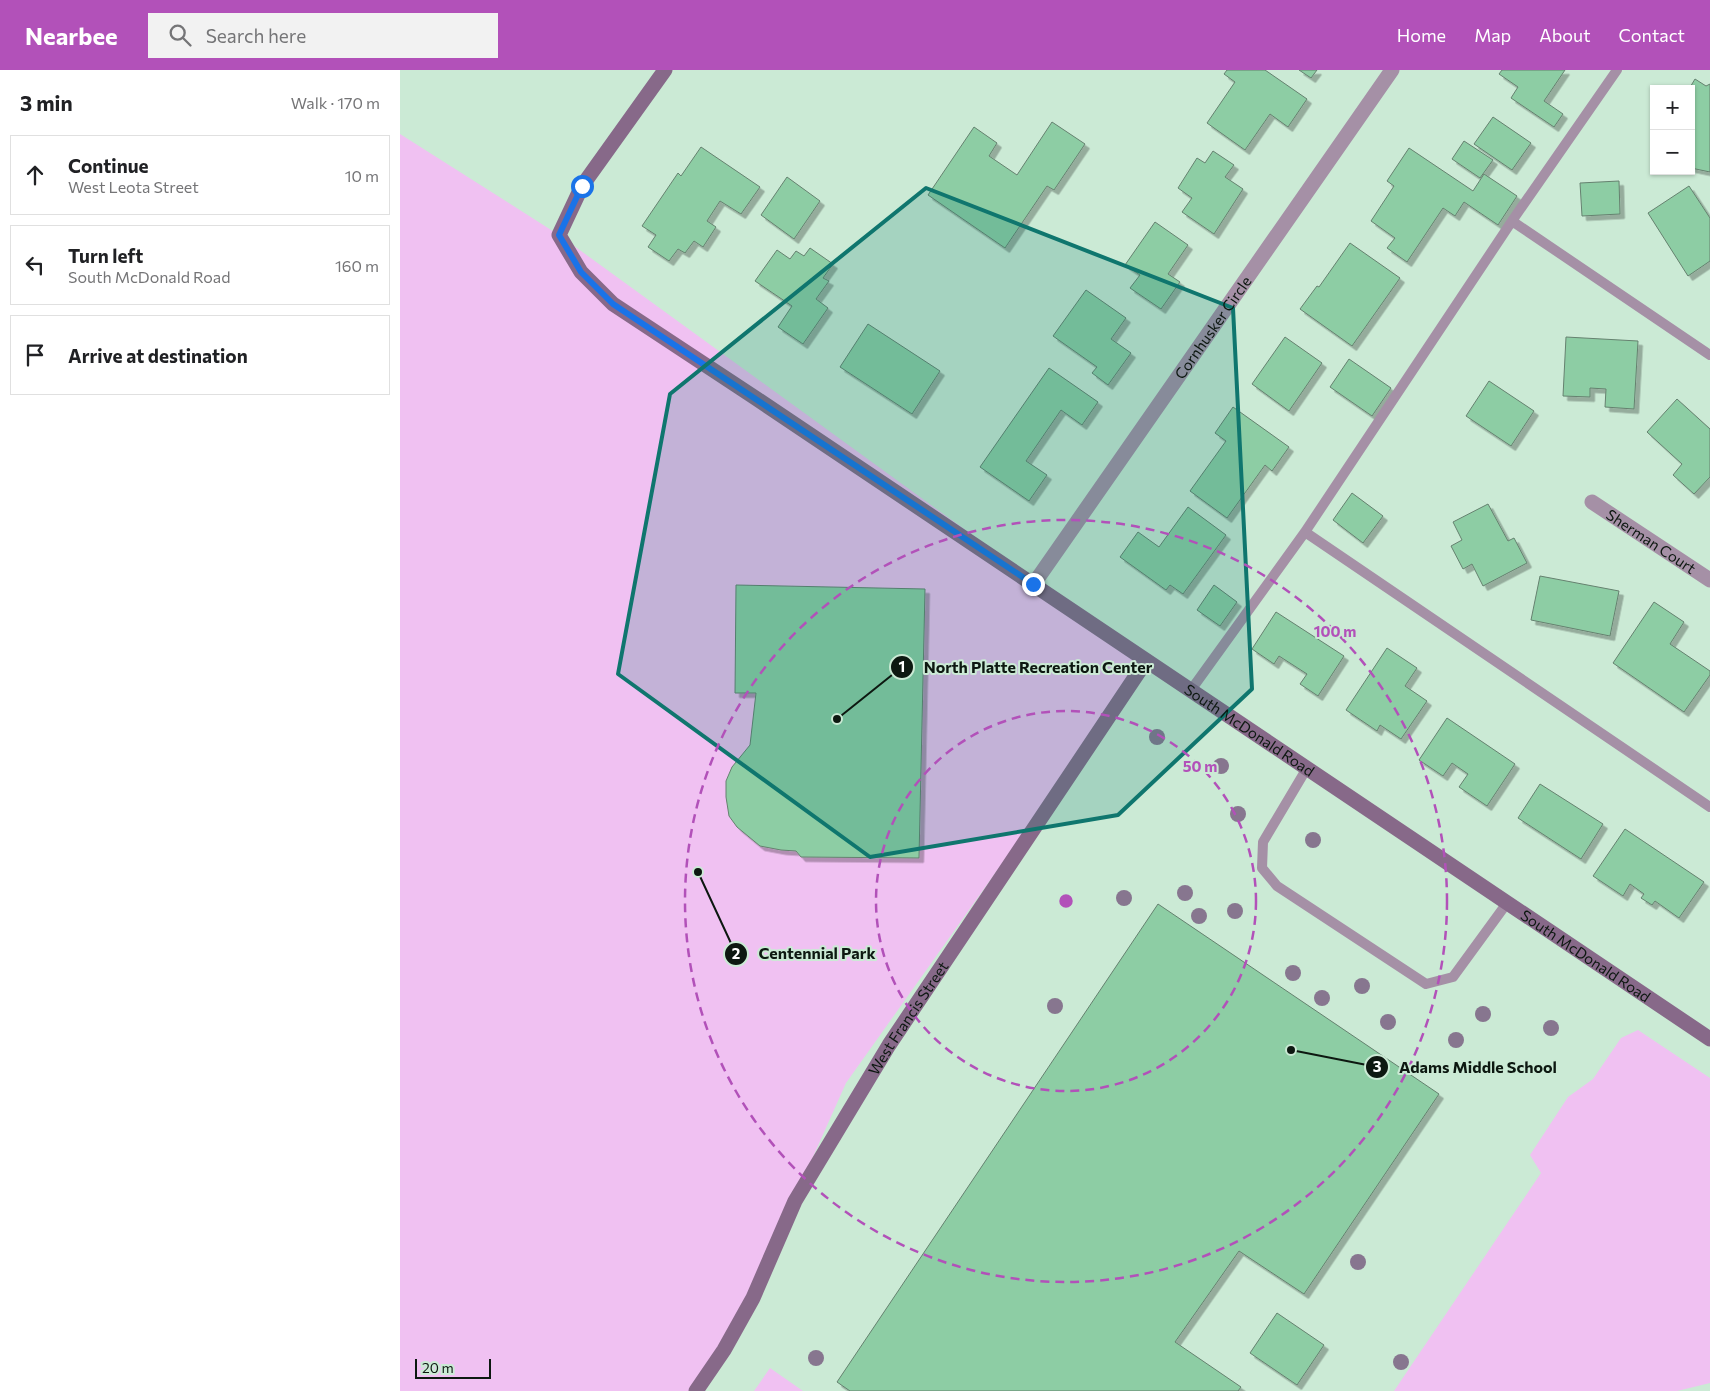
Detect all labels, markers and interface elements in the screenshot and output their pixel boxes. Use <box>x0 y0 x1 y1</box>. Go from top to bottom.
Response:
search box <box>148 13 498 58</box>
text: Nearbee <box>25 21 118 50</box>
icon: search <box>166 21 194 49</box>
text: Search here <box>206 24 306 47</box>
text: Home <box>1397 24 1446 46</box>
text: Map <box>1474 24 1511 46</box>
text: About <box>1539 24 1591 46</box>
text: Contact <box>1619 24 1685 46</box>
map controls <box>1650 85 1695 175</box>
button: + <box>1650 85 1695 130</box>
text: 3 min <box>20 90 73 115</box>
text: Walk · 170 m <box>291 93 380 112</box>
button: − <box>1650 130 1695 175</box>
text: Continue <box>68 154 148 177</box>
icon: ahead <box>21 161 49 189</box>
text: 10 m <box>345 166 379 185</box>
route start <box>571 175 594 198</box>
text: West Leota Street <box>68 177 199 196</box>
text: Turn left <box>68 244 143 267</box>
icon: left <box>21 251 49 279</box>
text: 160 m <box>335 256 379 275</box>
text: South McDonald Road <box>68 267 230 286</box>
street label: Cornhusker Circle <box>1170 272 1255 382</box>
icon: arrive <box>21 341 49 369</box>
text: Arrive at destination <box>68 344 248 367</box>
street label: Sherman Court <box>1603 505 1699 577</box>
route end <box>1022 573 1045 596</box>
text: 100 m <box>1314 622 1356 640</box>
callout: North Platte Recreation Center <box>889 652 1163 683</box>
text: 1 <box>899 657 905 675</box>
text: North Platte Recreation Center <box>924 657 1153 676</box>
street label: South McDonald Road <box>1181 680 1318 780</box>
text: 50 m <box>1183 757 1217 775</box>
centre of rings <box>1057 892 1075 910</box>
street label: South McDonald Road <box>1518 906 1654 1006</box>
callout: Centennial Park <box>724 938 886 969</box>
text: Centennial Park <box>758 943 876 962</box>
text: 2 <box>732 944 740 962</box>
street label: West Francis Street <box>864 958 952 1078</box>
callout: Adams Middle School <box>1364 1052 1567 1083</box>
text: 3 <box>1373 1057 1382 1075</box>
text: Adams Middle School <box>1399 1057 1557 1076</box>
scale bar <box>415 1356 491 1379</box>
text: 20 m <box>422 1359 454 1376</box>

